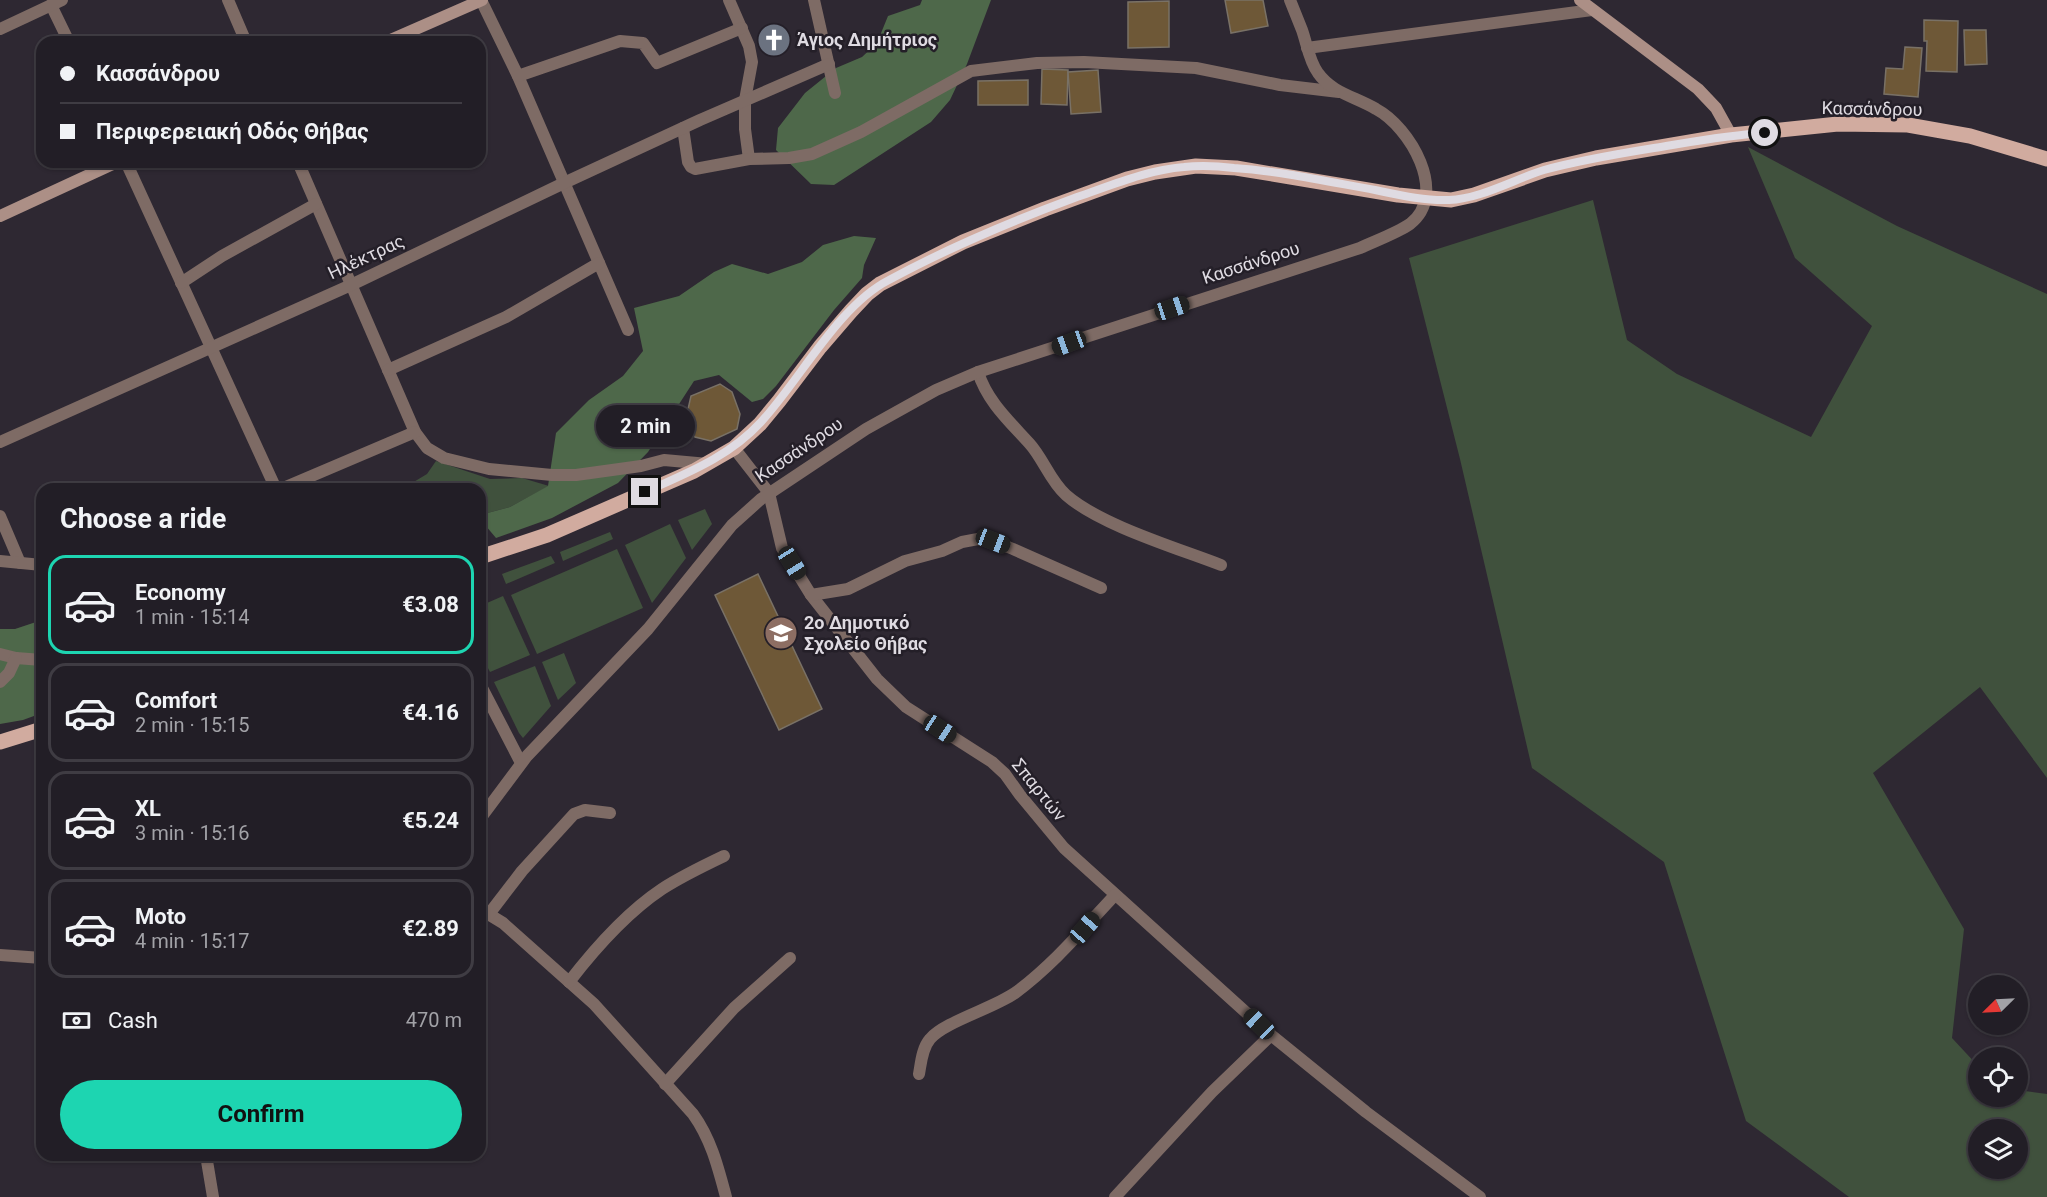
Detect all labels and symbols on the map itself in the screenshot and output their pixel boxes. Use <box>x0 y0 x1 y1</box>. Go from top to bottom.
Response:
church icon: Άγιος Δημήτριος <box>756 22 792 58</box>
place label: Άγιος Δημήτριος <box>797 29 937 50</box>
street label: Κασσάνδρου <box>1821 97 1923 120</box>
route start <box>1751 119 1778 146</box>
street label: Ηλέκτρας <box>324 230 407 283</box>
street label: Κασσάνδρου <box>1200 237 1302 288</box>
car <box>1152 294 1192 322</box>
car <box>1049 328 1089 358</box>
callout: 2 min <box>596 405 694 447</box>
street label: Κασσάνδρου <box>751 413 846 487</box>
route end <box>631 478 658 505</box>
car <box>973 526 1013 556</box>
car <box>775 543 809 583</box>
place label: 2ο Δημοτικό Σχολείο Θήβας <box>804 612 927 655</box>
school or university icon: 2ο Δημοτικό Σχολείο Θήβας <box>763 615 799 651</box>
car <box>920 712 960 746</box>
street label: Σπαρτών <box>1008 754 1071 825</box>
car <box>1066 909 1104 947</box>
north arrow <box>1968 975 2028 1035</box>
car <box>1240 1005 1278 1043</box>

